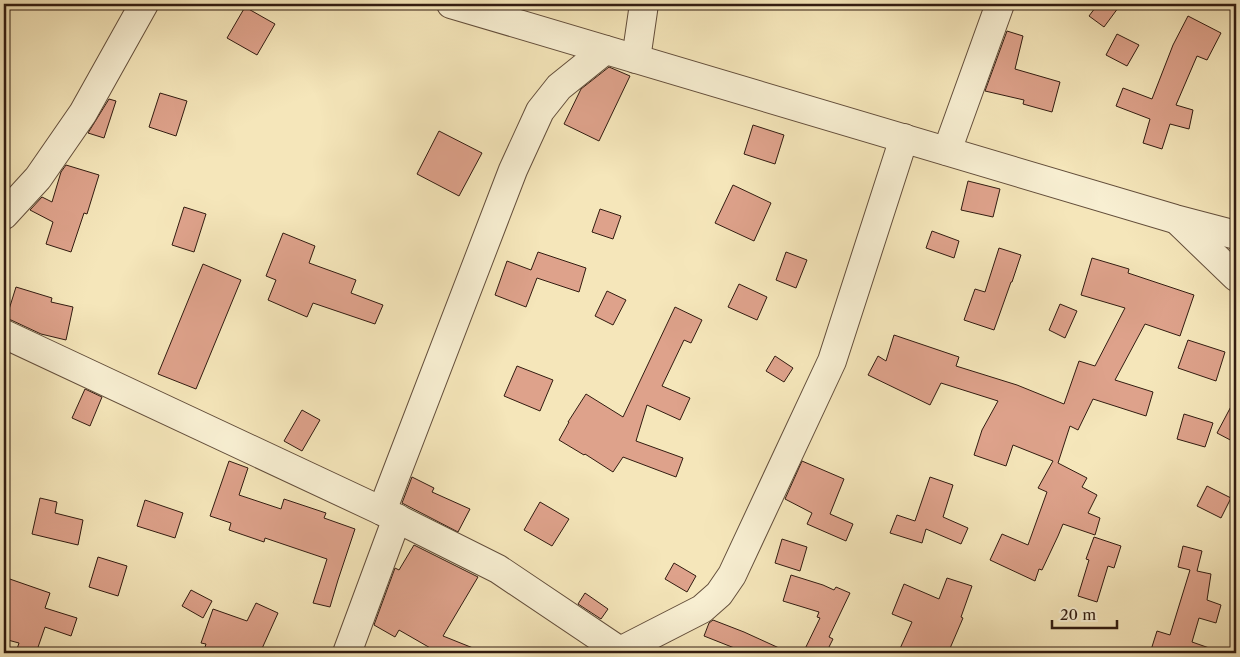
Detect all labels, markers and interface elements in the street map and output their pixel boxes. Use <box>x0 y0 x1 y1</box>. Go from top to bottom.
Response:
scale bar <box>1052 597 1118 629</box>
text: 20 m <box>1060 605 1096 624</box>

